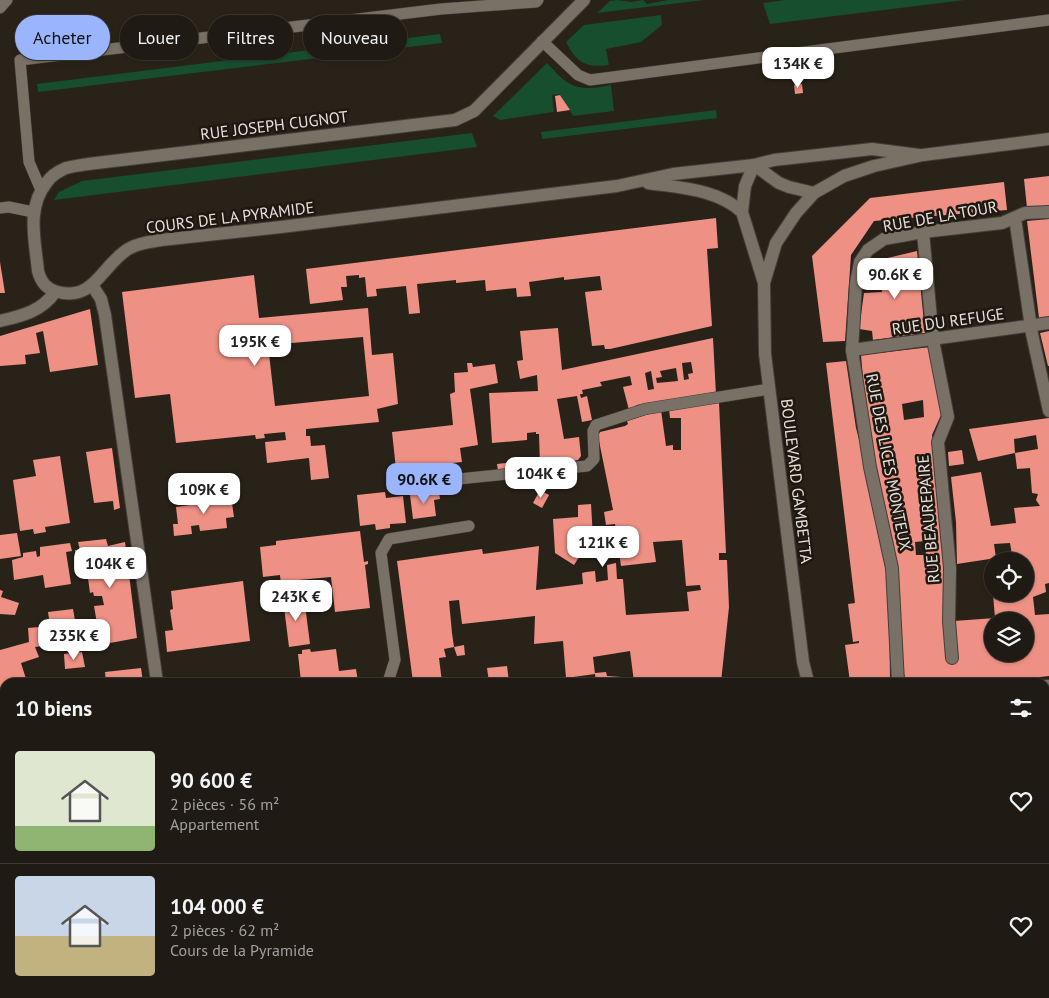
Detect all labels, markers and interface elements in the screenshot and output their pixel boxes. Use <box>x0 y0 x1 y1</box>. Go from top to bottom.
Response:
chip: Acheter <box>15 15 110 60</box>
chip: Louer <box>120 15 198 60</box>
chip: Filtres <box>208 15 293 60</box>
chip: Nouveau <box>303 15 407 60</box>
pin: 134K € <box>757 46 839 89</box>
text: 134K € <box>773 53 823 73</box>
street label: RUE JOSEPH CUGNOT <box>199 106 349 144</box>
street label: RUE DE LA TOUR <box>881 196 999 236</box>
street label: COURS DE LA PYRAMIDE <box>145 197 315 237</box>
pin: 90.6K € <box>849 258 941 300</box>
text: 90.6K € <box>868 264 922 284</box>
street label: RUE DU REFUGE <box>891 303 1005 339</box>
pin: 195K € <box>214 324 296 367</box>
text: 195K € <box>230 331 280 351</box>
street label: RUE DES LICES MONTEUX <box>862 372 916 552</box>
street label: BOULEVARD GAMBETTA <box>777 398 817 565</box>
street label: RUE BEAUREPAIRE <box>912 454 944 584</box>
pin: 104K € <box>500 456 582 499</box>
pin: 90.6K € <box>378 462 470 505</box>
text: 104K € <box>516 463 566 483</box>
text: 90.6K € <box>397 469 451 489</box>
pin: 109K € <box>163 472 245 515</box>
text: 109K € <box>179 479 229 499</box>
pin: 121K € <box>562 526 644 568</box>
text: 121K € <box>578 532 628 552</box>
pin: 104K € <box>69 546 151 589</box>
map controls <box>984 552 1034 662</box>
button: locate <box>984 552 1034 602</box>
text: 104K € <box>85 553 135 573</box>
pin: 243K € <box>255 580 337 622</box>
text: 243K € <box>271 586 321 606</box>
button: layers <box>984 612 1034 662</box>
pin: 235K € <box>33 618 115 661</box>
text: 235K € <box>49 625 99 645</box>
icon: filters <box>1007 694 1035 722</box>
text: 10 biens <box>15 695 92 722</box>
text: 90 600 € <box>170 767 252 794</box>
icon: home <box>55 771 115 831</box>
icon: heart <box>1007 787 1035 815</box>
text: 2 pièces · 56 m² <box>170 794 279 814</box>
text: Appartement <box>170 814 259 834</box>
text: 104 000 € <box>170 893 264 920</box>
icon: home <box>55 896 115 956</box>
icon: heart <box>1007 912 1035 940</box>
text: 2 pièces · 62 m² <box>170 920 279 940</box>
text: Cours de la Pyramide <box>170 940 314 960</box>

